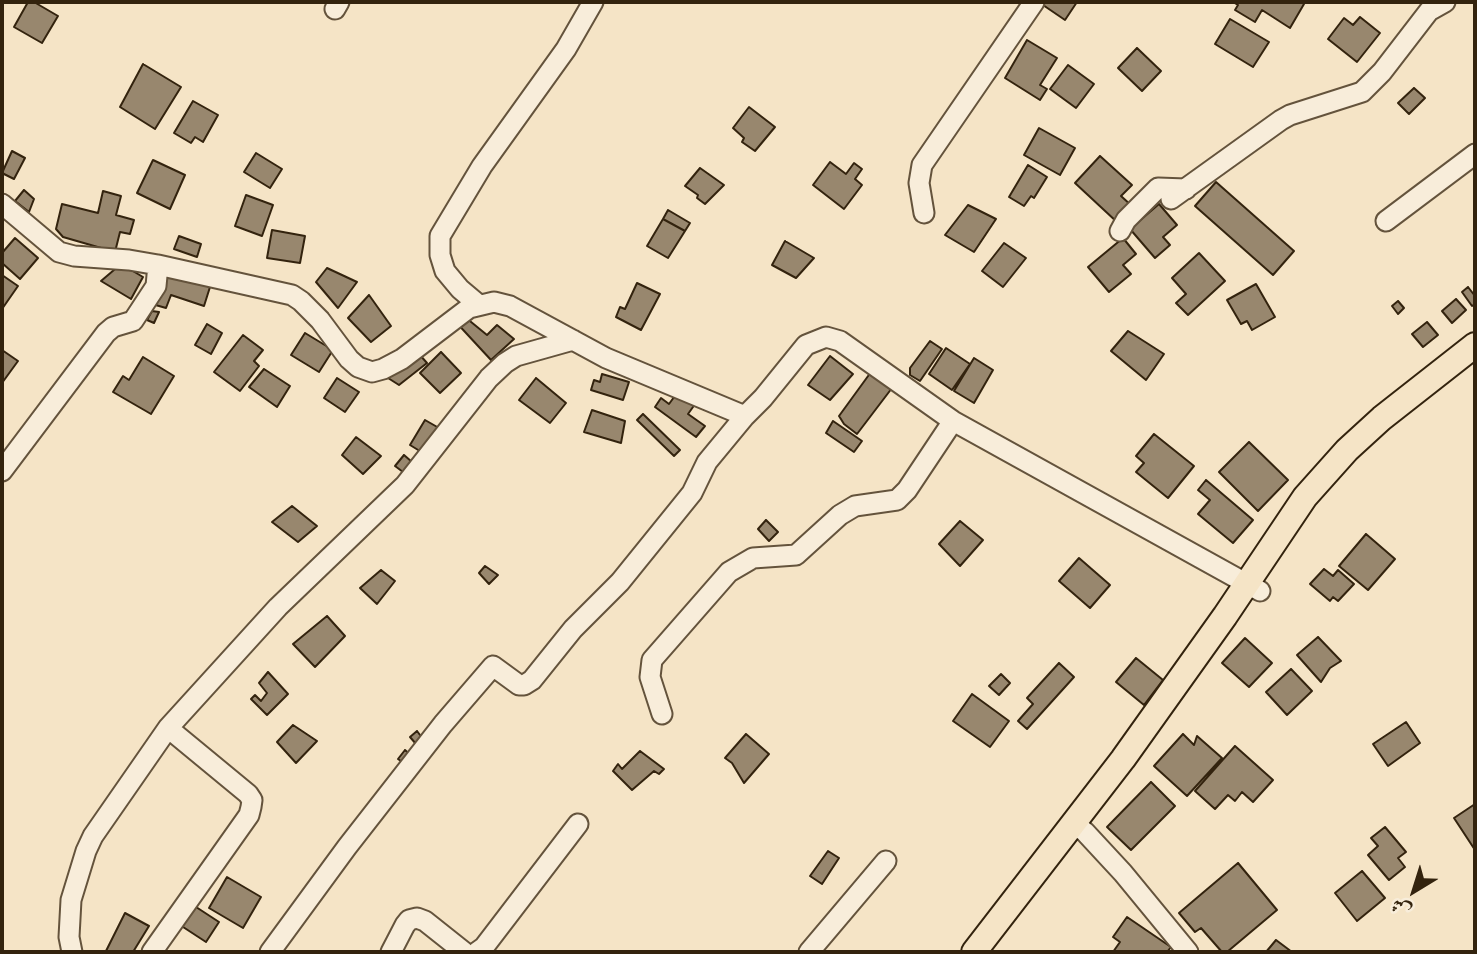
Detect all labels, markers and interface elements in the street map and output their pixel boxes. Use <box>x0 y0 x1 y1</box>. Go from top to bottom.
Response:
north arrow <box>1379 856 1449 926</box>
text: ش <box>1386 893 1415 923</box>

